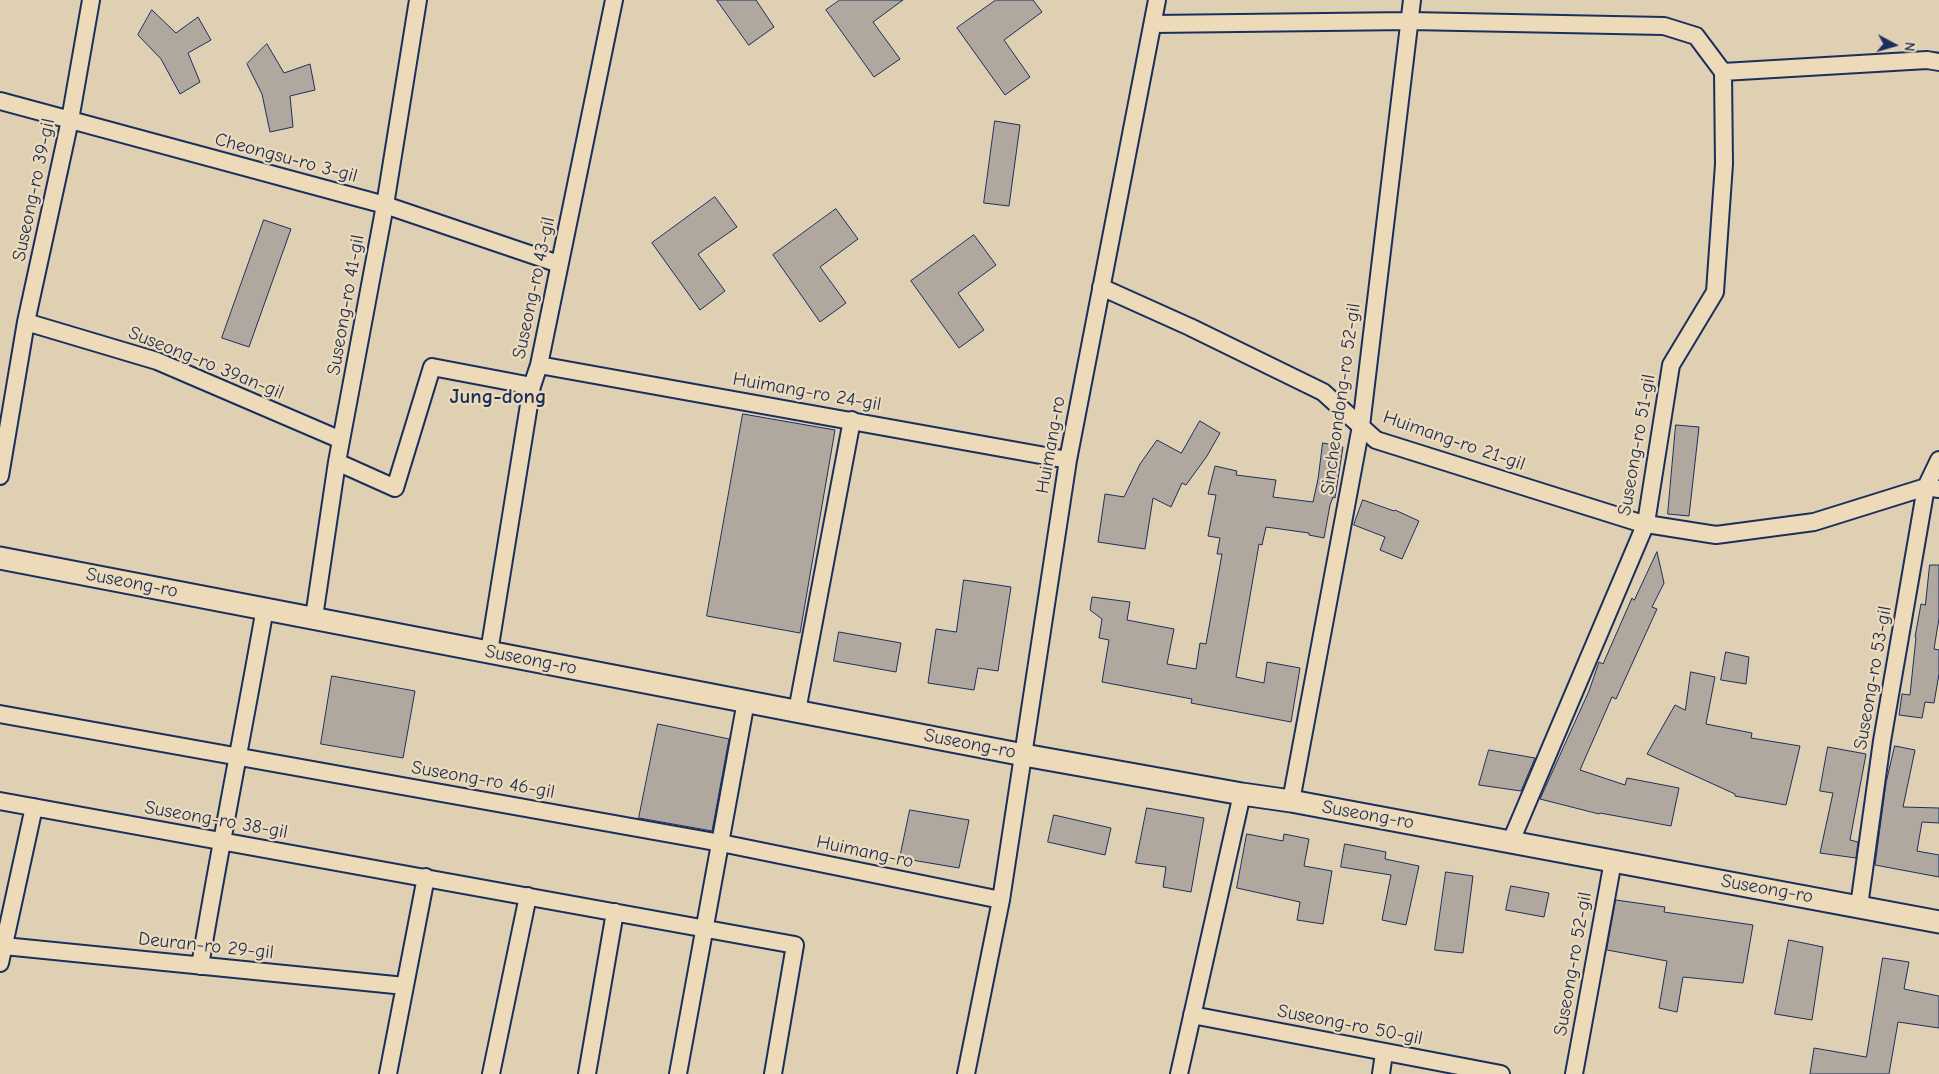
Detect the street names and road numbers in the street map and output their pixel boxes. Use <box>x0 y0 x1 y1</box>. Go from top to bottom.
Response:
street label: Suseong-ro 39-gil <box>8 117 60 263</box>
street label: Cheongsu-ro 3-gil <box>212 128 360 188</box>
street label: Suseong-ro 43-gil <box>508 215 560 361</box>
street label: Suseong-ro 41-gil <box>322 233 370 377</box>
street label: Sincheondong-ro 52-gil <box>1316 302 1366 496</box>
street label: Suseong-ro 39an-gil <box>125 321 287 405</box>
street label: Huimang-ro 24-gil <box>731 368 883 416</box>
street label: Suseong-ro 51-gil <box>1613 372 1661 518</box>
street label: Huimang-ro <box>1031 394 1071 496</box>
street label: Huimang-ro 21-gil <box>1380 406 1528 476</box>
street label: Suseong-ro <box>84 563 180 603</box>
street label: Suseong-ro 53-gil <box>1849 604 1897 752</box>
street label: Suseong-ro <box>483 640 579 680</box>
street label: Suseong-ro <box>922 724 1018 764</box>
street label: Suseong-ro 46-gil <box>410 756 556 804</box>
street label: Suseong-ro 38-gil <box>143 796 289 844</box>
street label: Suseong-ro <box>1320 796 1416 834</box>
street label: Huimang-ro <box>814 831 916 873</box>
street label: Suseong-ro <box>1719 870 1815 908</box>
street label: Suseong-ro 52-gil <box>1549 890 1597 1038</box>
street label: Deuran-ro 29-gil <box>137 928 275 964</box>
street label: Suseong-ro 50-gil <box>1275 1000 1425 1050</box>

